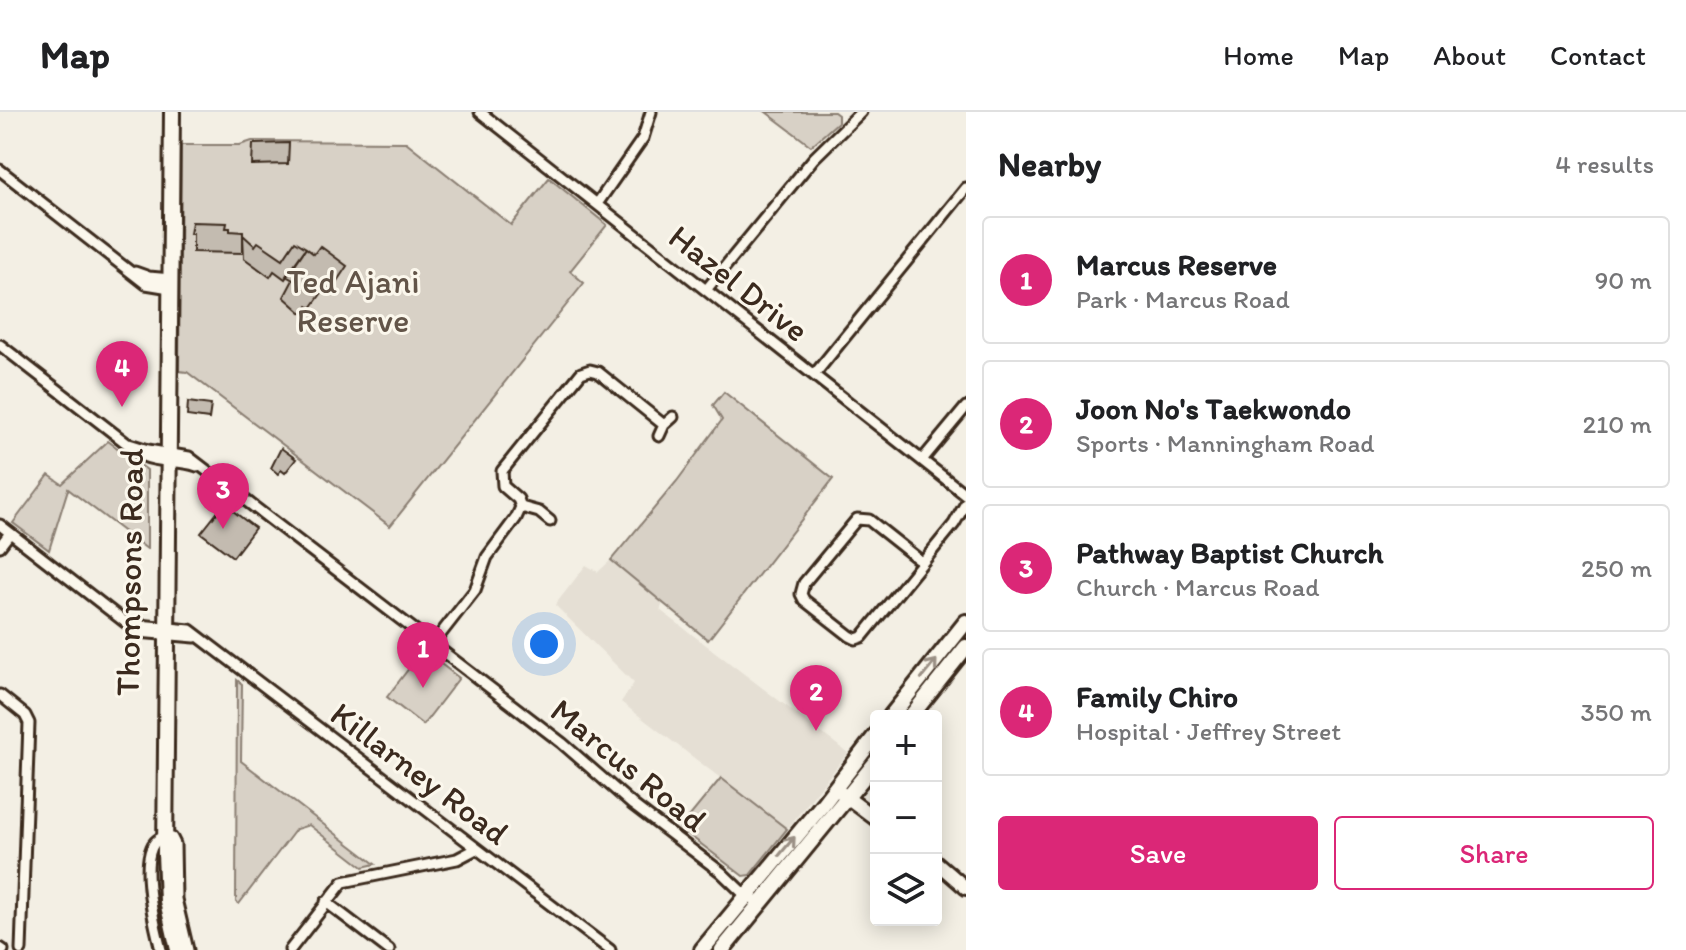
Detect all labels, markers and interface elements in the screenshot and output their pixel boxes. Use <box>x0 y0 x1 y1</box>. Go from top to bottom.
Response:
text: Map <box>40 32 110 78</box>
text: Home <box>1223 38 1294 72</box>
text: Map <box>1338 38 1389 72</box>
text: About <box>1433 38 1506 72</box>
text: Contact <box>1550 38 1646 72</box>
text: Nearby <box>998 144 1101 185</box>
text: 4 results <box>1555 148 1654 180</box>
street label: Hazel Drive <box>661 216 817 351</box>
text: Marcus Reserve <box>1076 246 1277 283</box>
park label: Ted Ajani Reserve <box>286 261 420 341</box>
text: 1 <box>1020 264 1032 296</box>
text: 90 m <box>1595 264 1652 296</box>
text: Park · Marcus Road <box>1076 283 1290 315</box>
pin: 4 <box>96 341 148 407</box>
text: Joon No's Taekwondo <box>1076 390 1351 427</box>
text: 2 <box>1019 408 1033 440</box>
text: 210 m <box>1583 408 1652 440</box>
text: Sports · Manningham Road <box>1076 427 1375 459</box>
street label: Thompsons Road <box>107 447 152 696</box>
pin: 3 <box>197 463 249 529</box>
text: Pathway Baptist Church <box>1076 534 1383 571</box>
text: 3 <box>1019 552 1033 584</box>
text: 250 m <box>1581 552 1652 584</box>
text: Church · Marcus Road <box>1076 571 1320 603</box>
pin: 1 <box>397 622 449 688</box>
your location <box>524 624 564 664</box>
one-way arrow <box>920 659 937 680</box>
pin: 2 <box>790 665 842 731</box>
text: Family Chiro <box>1076 678 1238 715</box>
street label: Marcus Road <box>542 690 715 841</box>
street label: Killarney Road <box>323 693 517 854</box>
text: 4 <box>1018 696 1034 728</box>
text: 350 m <box>1580 696 1652 728</box>
map controls <box>870 710 942 926</box>
button: + <box>870 710 942 782</box>
text: Hospital · Jeffrey Street <box>1076 715 1341 747</box>
button: − <box>870 782 942 854</box>
button: Save <box>998 816 1318 890</box>
button: Share <box>1334 816 1654 890</box>
one-way arrow <box>778 837 796 857</box>
button: layers <box>870 854 942 926</box>

